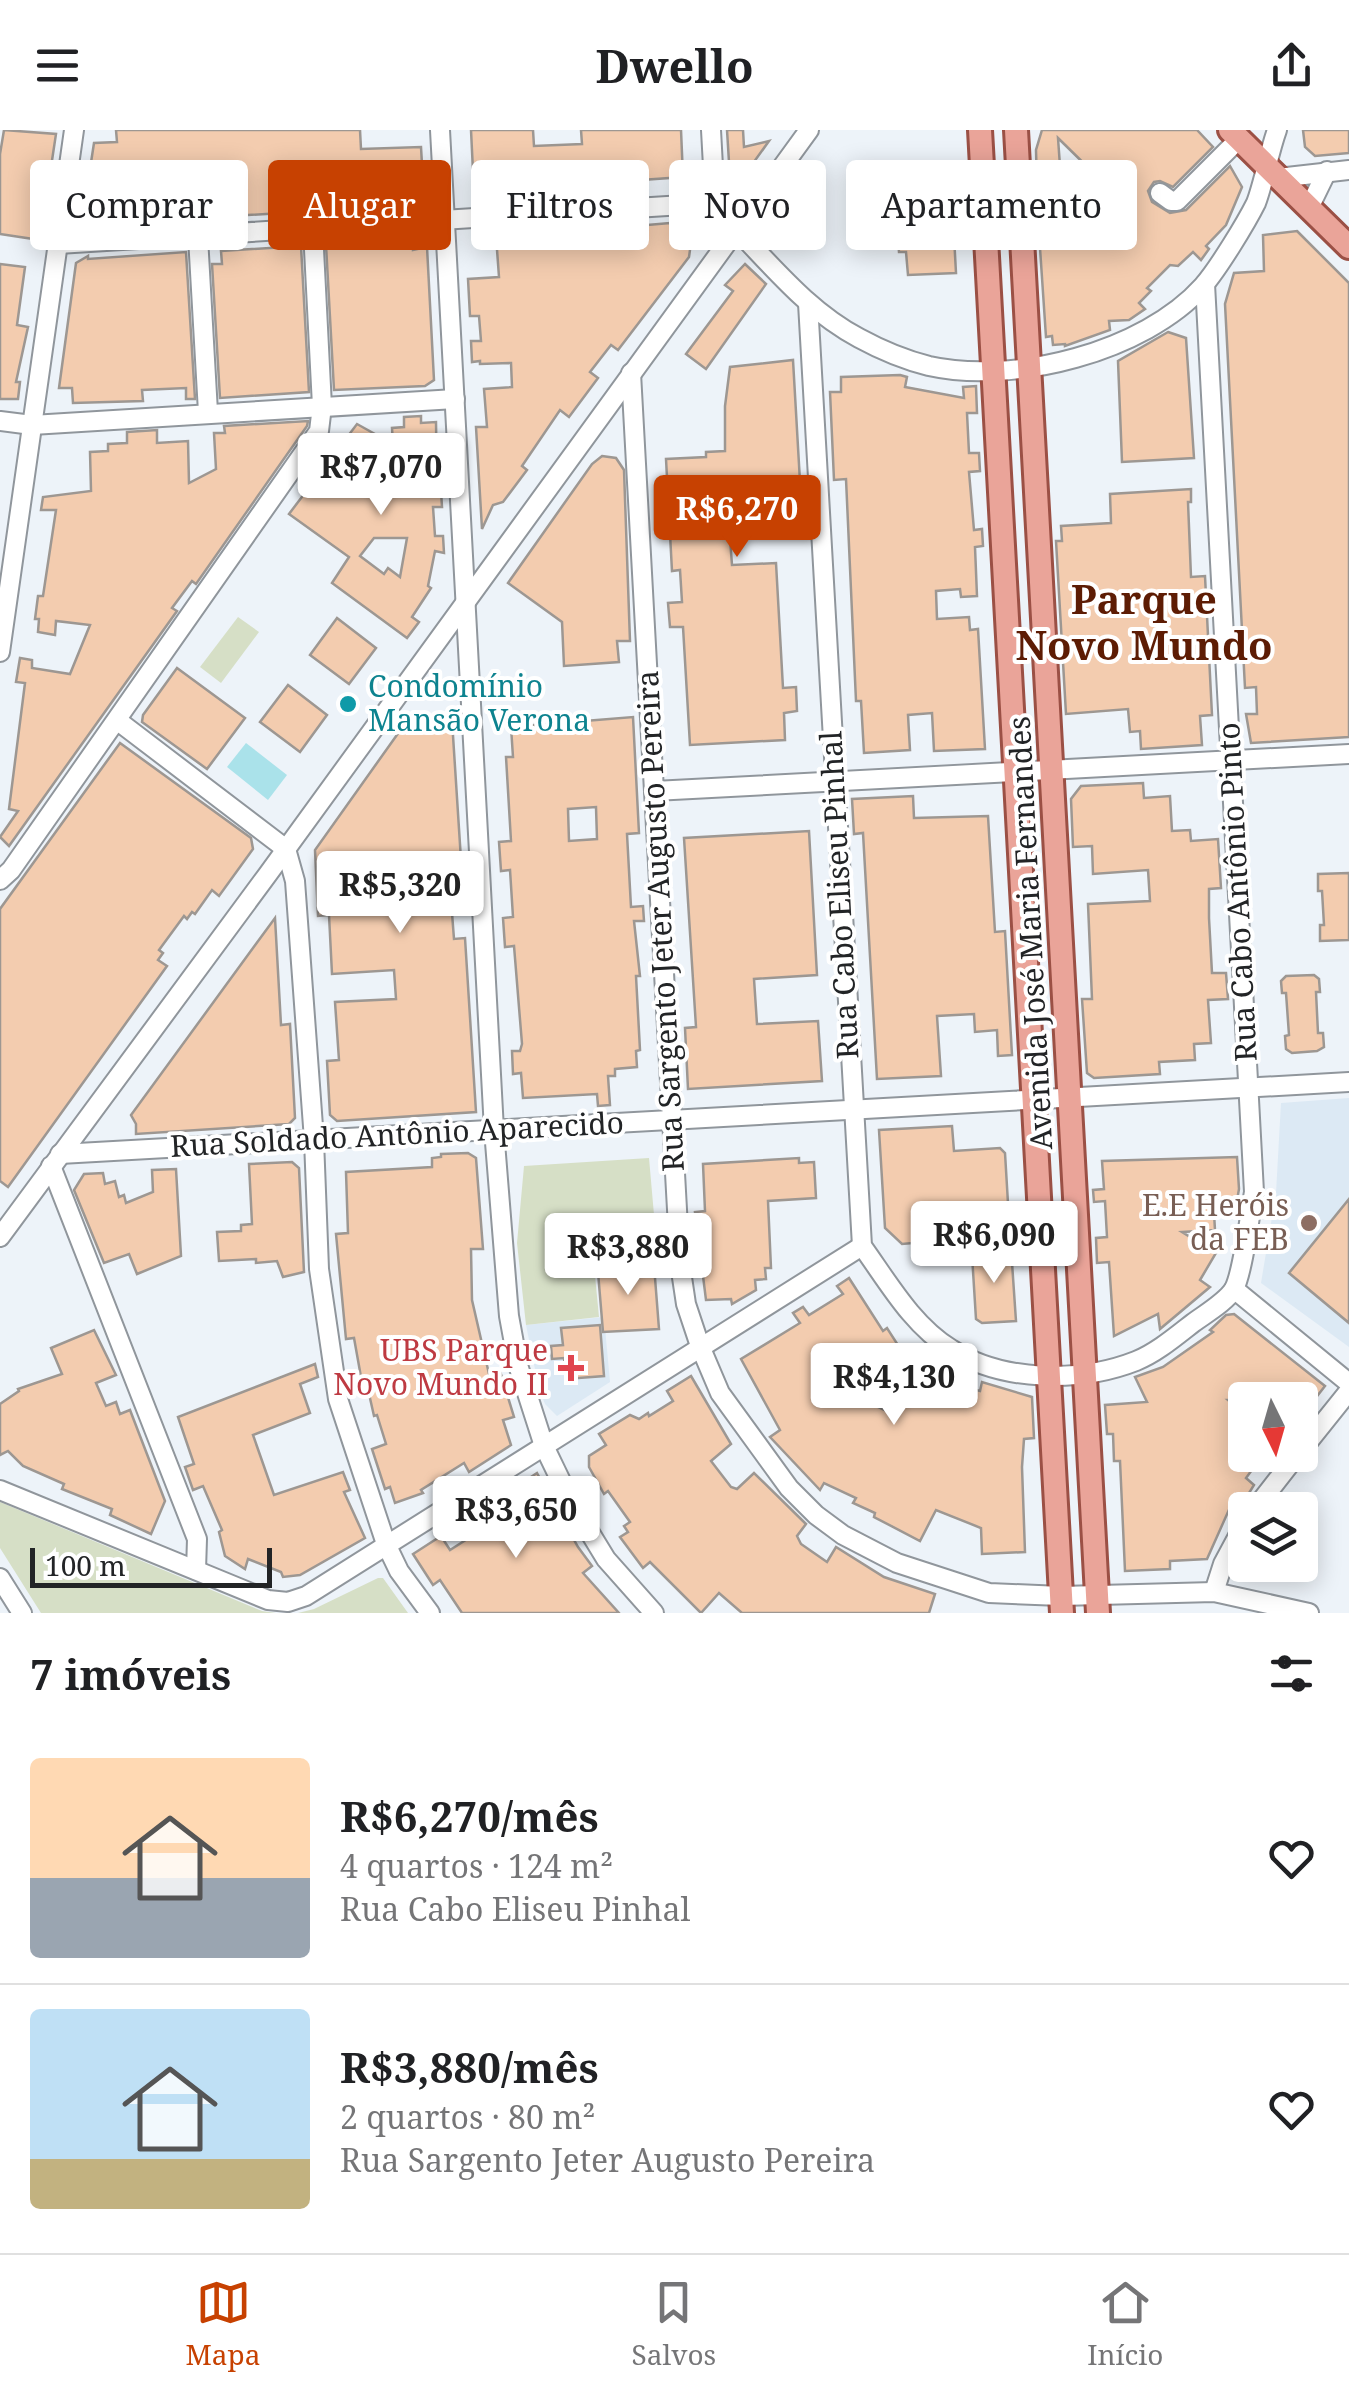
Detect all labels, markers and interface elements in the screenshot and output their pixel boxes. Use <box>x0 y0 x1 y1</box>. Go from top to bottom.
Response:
text: Dwello <box>595 35 754 96</box>
icon: menu <box>30 38 85 93</box>
icon: share <box>1264 38 1319 93</box>
chip: Comprar <box>30 160 248 250</box>
chip: Alugar <box>268 160 451 250</box>
chip: Filtros <box>471 160 649 250</box>
chip: Novo <box>669 160 826 250</box>
chip: Apartamento <box>846 160 1137 250</box>
pin: R$7,070 <box>289 433 473 518</box>
text: R$7,070 <box>320 444 442 487</box>
pin: R$6,270 <box>645 475 829 560</box>
text: R$6,270 <box>676 486 798 529</box>
district label: Parque Novo Mundo <box>1015 571 1273 672</box>
place label: Condomínio Mansão Verona <box>368 665 590 740</box>
street label: Rua Sargento Jeter Augusto Pereira <box>626 670 693 1173</box>
marker: Condomínio Mansão Verona <box>337 693 359 715</box>
street label: Avenida José Maria Fernandes <box>998 715 1061 1151</box>
street label: Rua Cabo Antônio Pinto <box>1207 721 1266 1063</box>
street label: Rua Cabo Eliseu Pinhal <box>809 730 868 1060</box>
pin: R$5,320 <box>308 851 492 936</box>
text: R$5,320 <box>339 862 461 905</box>
street label: Rua Soldado Antônio Aparecido <box>169 1101 625 1166</box>
place label: E.E Heróis da FEB <box>1142 1184 1289 1259</box>
pin: R$6,090 <box>902 1201 1086 1286</box>
text: R$6,090 <box>933 1212 1055 1255</box>
marker: E.E Heróis da FEB <box>1298 1212 1320 1234</box>
pin: R$3,880 <box>536 1213 720 1298</box>
text: R$3,880 <box>567 1224 689 1267</box>
place label: UBS Parque Novo Mundo II <box>333 1329 548 1404</box>
pin: R$4,130 <box>802 1343 986 1428</box>
text: R$4,130 <box>833 1354 955 1397</box>
marker: UBS Parque Novo Mundo II <box>558 1355 584 1381</box>
north arrow <box>1228 1382 1318 1472</box>
map controls <box>1228 1382 1318 1582</box>
pin: R$3,650 <box>424 1476 608 1561</box>
text: R$3,650 <box>455 1487 577 1530</box>
button: layers <box>1228 1492 1318 1582</box>
scale bar <box>30 1543 272 1588</box>
text: 100 m <box>45 1546 126 1584</box>
text: 7 imóveis <box>30 1645 231 1702</box>
icon: filters <box>1264 1646 1319 1701</box>
text: R$6,270/mês <box>340 1787 599 1844</box>
icon: home <box>110 1798 230 1918</box>
icon: heart <box>1264 1831 1319 1886</box>
text: 4 quartos · 124 m² <box>340 1844 613 1887</box>
text: Rua Cabo Eliseu Pinhal <box>340 1887 691 1930</box>
text: R$3,880/mês <box>340 2038 599 2095</box>
icon: home <box>110 2049 230 2169</box>
icon: heart <box>1264 2082 1319 2137</box>
text: 2 quartos · 80 m² <box>340 2095 595 2138</box>
text: Rua Sargento Jeter Augusto Pereira <box>340 2138 875 2181</box>
tab: Mapa <box>186 2275 261 2373</box>
tab: Salvos <box>632 2275 716 2373</box>
tab: Início <box>1087 2275 1163 2373</box>

